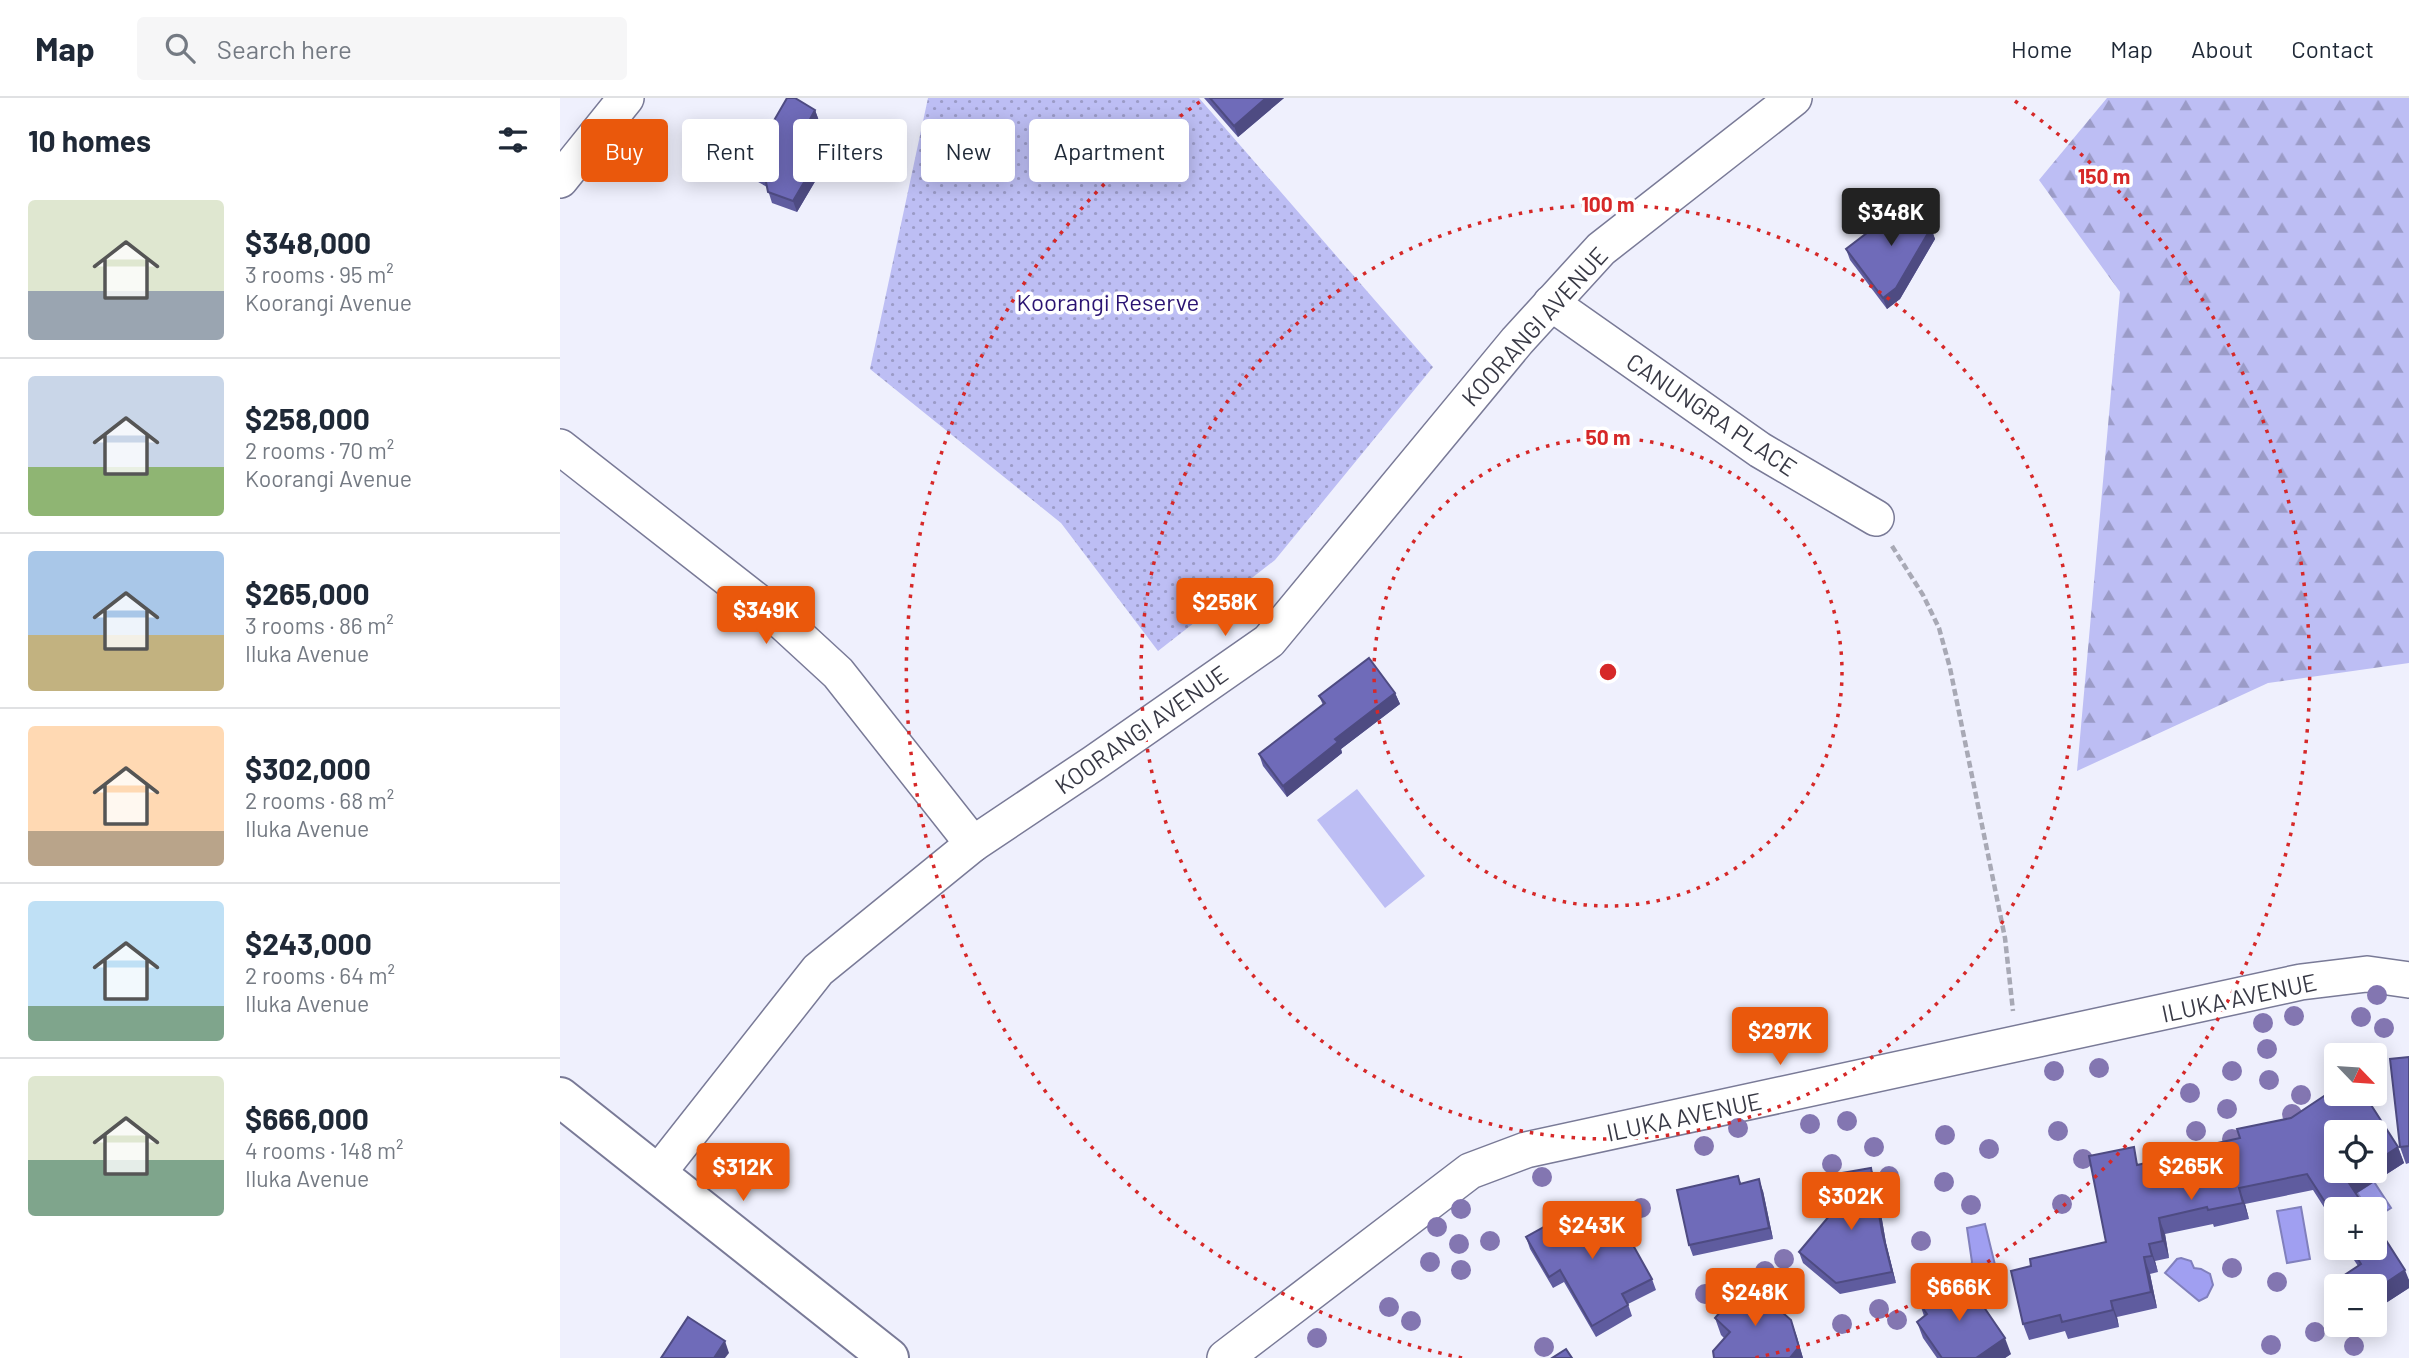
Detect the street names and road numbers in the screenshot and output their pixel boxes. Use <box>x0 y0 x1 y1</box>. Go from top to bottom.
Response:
street label: KOORANGI AVENUE <box>1455 240 1613 412</box>
street label: CANUNGRA PLACE <box>1621 346 1803 482</box>
street label: KOORANGI AVENUE <box>1049 659 1233 799</box>
street label: ILUKA AVENUE <box>2159 966 2319 1028</box>
street label: ILUKA AVENUE <box>1604 1085 1764 1147</box>

